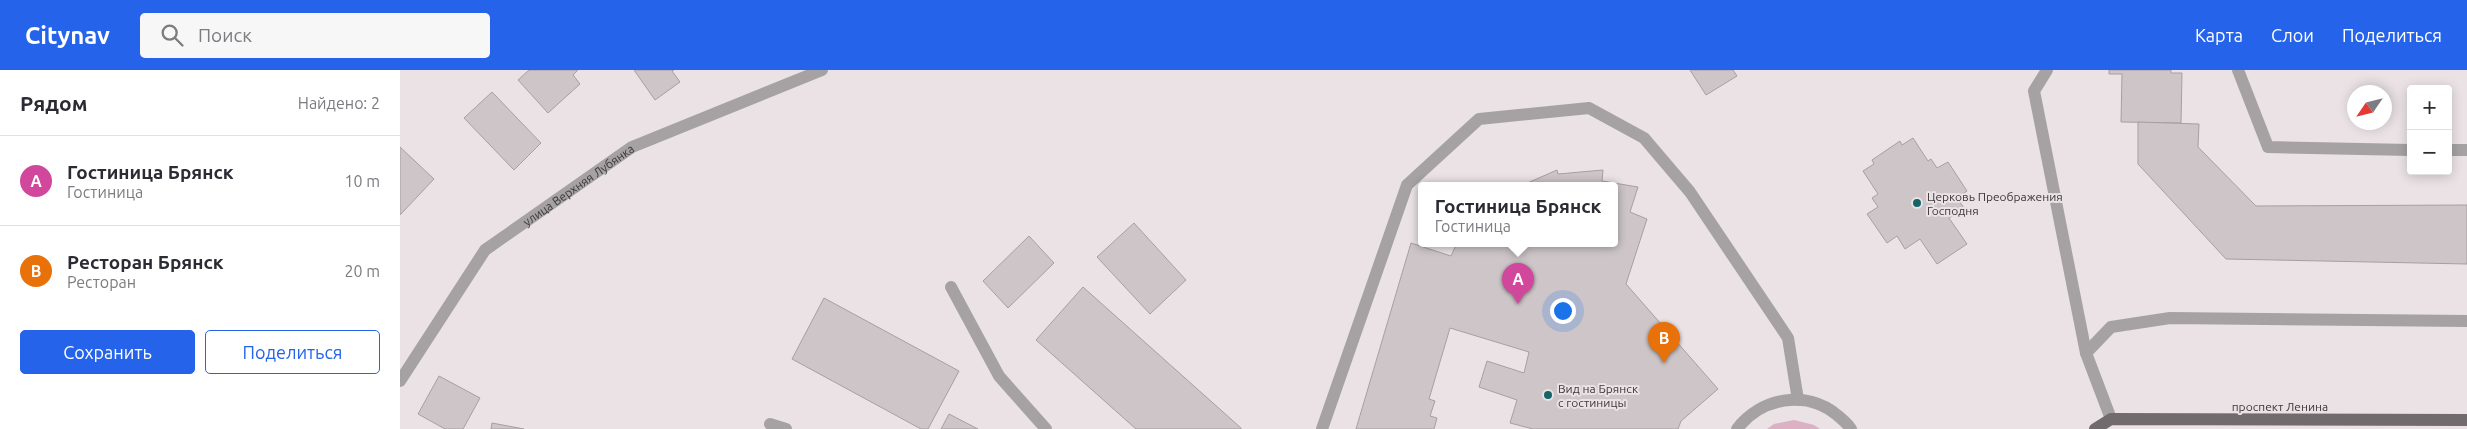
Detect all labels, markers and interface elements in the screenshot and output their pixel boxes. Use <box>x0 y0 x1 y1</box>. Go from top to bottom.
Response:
search box <box>140 13 490 58</box>
icon: search <box>158 21 186 49</box>
text: Citynav <box>25 22 110 49</box>
text: Поиск <box>198 24 252 46</box>
text: Карта <box>2195 25 2243 45</box>
text: Слои <box>2271 25 2314 45</box>
text: Поделиться <box>2342 25 2442 45</box>
north arrow <box>2347 85 2392 130</box>
map controls <box>2407 85 2452 175</box>
button: + <box>2407 85 2452 130</box>
text: Рядом <box>20 91 88 115</box>
text: Найдено: 2 <box>298 94 380 112</box>
button: − <box>2407 130 2452 175</box>
street label: улица Верхняя Лубянка <box>520 141 636 228</box>
text: Гостиница Брянск <box>67 161 234 183</box>
text: A <box>30 172 42 190</box>
text: 10 m <box>344 172 380 190</box>
popup <box>1418 182 1618 247</box>
text: Гостиница <box>67 183 143 201</box>
place label: Церковь Преображения Господня <box>1927 190 2063 217</box>
text: Гостиница Брянск <box>1435 195 1601 217</box>
marker: Церковь Преображения Господня <box>1911 197 1923 209</box>
text: Гостиница <box>1435 217 1511 235</box>
text: Ресторан Брянск <box>67 251 224 273</box>
text: B <box>31 262 41 280</box>
text: 20 m <box>344 262 380 280</box>
pin: A <box>1502 263 1534 304</box>
text: Ресторан <box>67 273 136 291</box>
your location <box>1550 298 1576 324</box>
pin: B <box>1648 322 1680 363</box>
button: Сохранить <box>20 330 195 374</box>
button: Поделиться <box>205 330 380 374</box>
place label: Вид на Брянск с гостиницы <box>1558 382 1638 409</box>
marker: Вид на Брянск с гостиницы <box>1542 389 1554 401</box>
street label: проспект Ленина <box>2232 400 2328 413</box>

